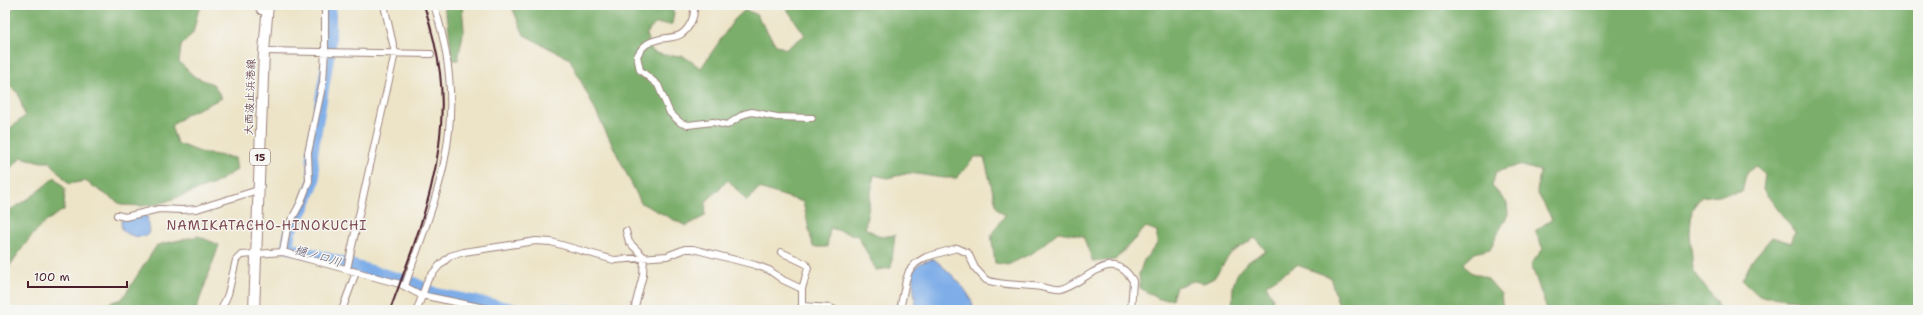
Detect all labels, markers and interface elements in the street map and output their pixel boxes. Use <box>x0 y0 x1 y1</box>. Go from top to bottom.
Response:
street label: 大西波止浜港線 <box>241 58 259 136</box>
road number: 15 <box>250 149 270 165</box>
district label: NAMIKATACHO-HINOKUCHI <box>167 217 367 234</box>
water label: 樋ノ口川 <box>293 242 343 270</box>
scale bar <box>28 263 127 289</box>
text: 100 m <box>34 269 70 285</box>

